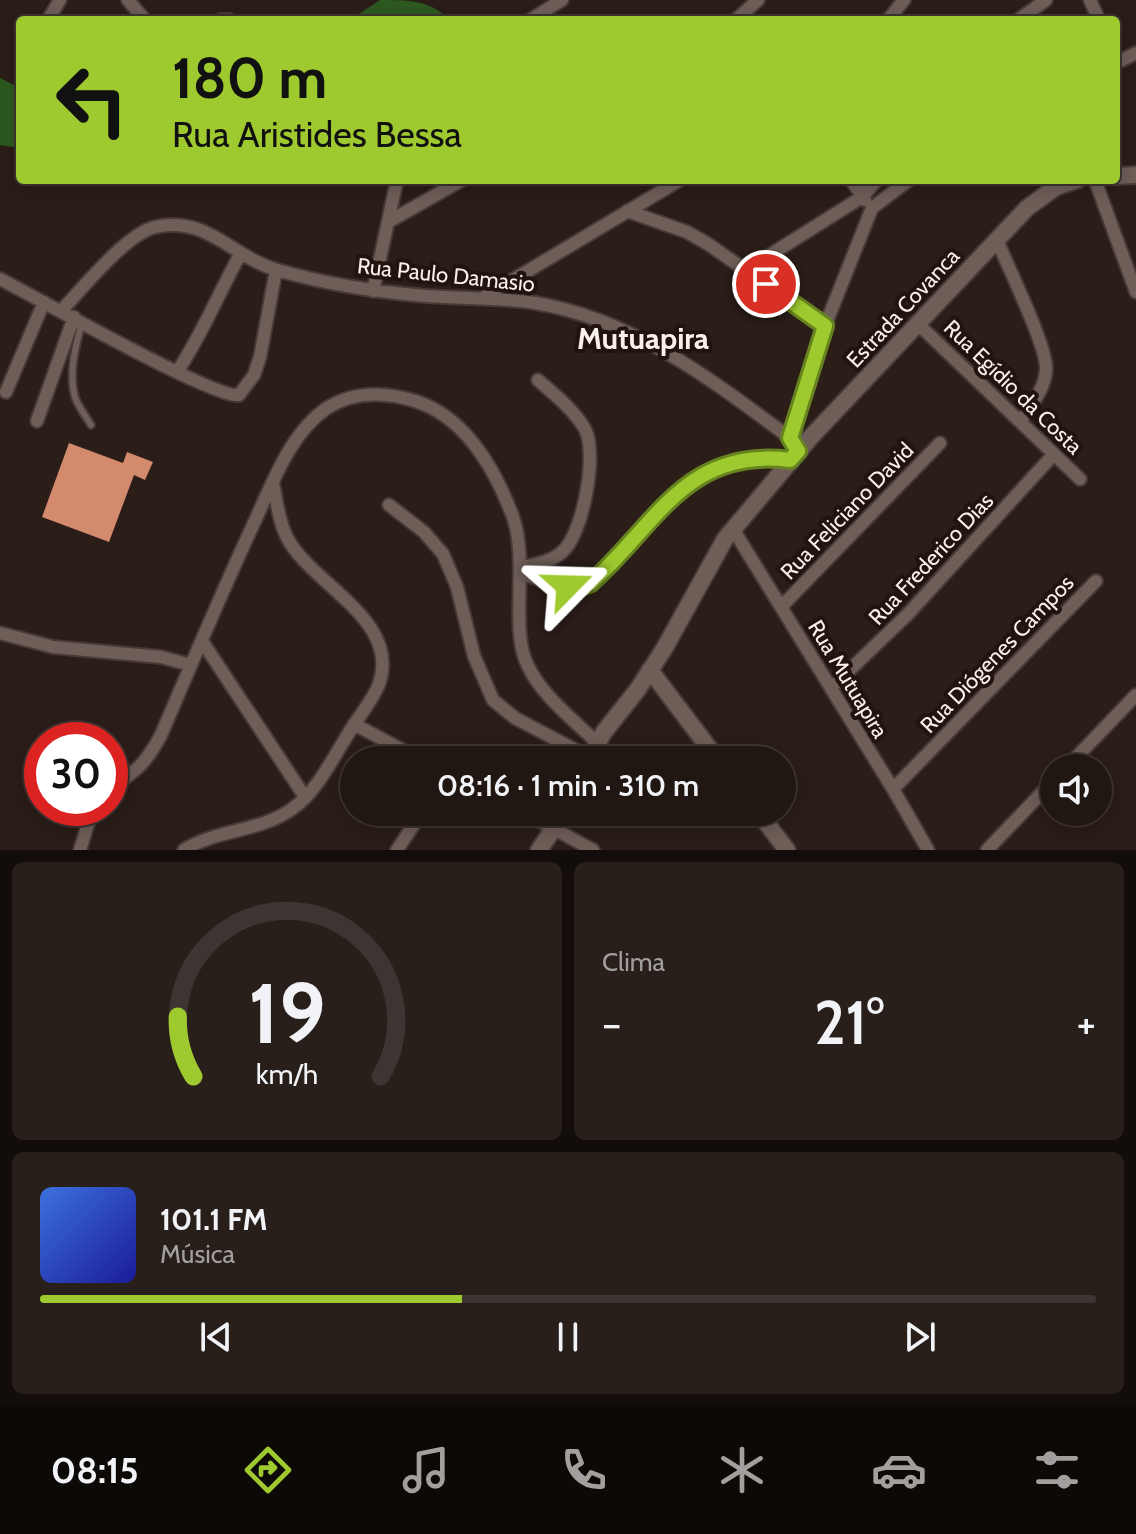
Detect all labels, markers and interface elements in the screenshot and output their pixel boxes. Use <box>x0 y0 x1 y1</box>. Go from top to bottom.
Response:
text: 180 m <box>172 44 327 112</box>
icon: left <box>40 48 144 152</box>
text: Rua Aristides Bessa <box>172 112 462 156</box>
street label: Estrada Covanca <box>841 243 965 373</box>
pin <box>732 250 800 318</box>
street label: Rua Paulo Damasio <box>356 252 536 298</box>
icon: arrive <box>744 262 788 306</box>
street label: Rua Egídio da Costa <box>938 314 1088 460</box>
district label: Mutuapira <box>577 320 709 357</box>
street label: Rua Feliciano David <box>775 437 919 585</box>
street label: Rua Frederico Dias <box>863 487 999 631</box>
position arrow <box>526 544 610 628</box>
street label: Rua Diógenes Campos <box>915 569 1079 739</box>
street label: Rua Mutuapira <box>802 615 894 743</box>
speed limit sign: 30 <box>24 722 128 826</box>
map controls <box>1040 754 1112 826</box>
button: sound <box>1040 754 1112 826</box>
text: 08:16 · 1 min · 310 m <box>437 767 699 804</box>
text: Clima <box>602 946 665 978</box>
text: 19 <box>248 963 326 1064</box>
text: 21° <box>814 986 884 1059</box>
text: − <box>602 997 621 1050</box>
text: + <box>1077 997 1096 1050</box>
text: km/h <box>256 1056 318 1091</box>
text: 101.1 FM <box>160 1201 268 1238</box>
text: Música <box>160 1238 235 1270</box>
icon: previous <box>194 1315 238 1359</box>
icon: pause <box>546 1315 590 1359</box>
icon: next <box>898 1315 942 1359</box>
icon: directions <box>240 1442 296 1498</box>
icon: music <box>398 1442 454 1498</box>
icon: phone <box>556 1442 612 1498</box>
icon: climate <box>714 1442 770 1498</box>
icon: car <box>871 1442 927 1498</box>
icon: filters <box>1029 1442 1085 1498</box>
text: 08:15 <box>51 1448 139 1492</box>

